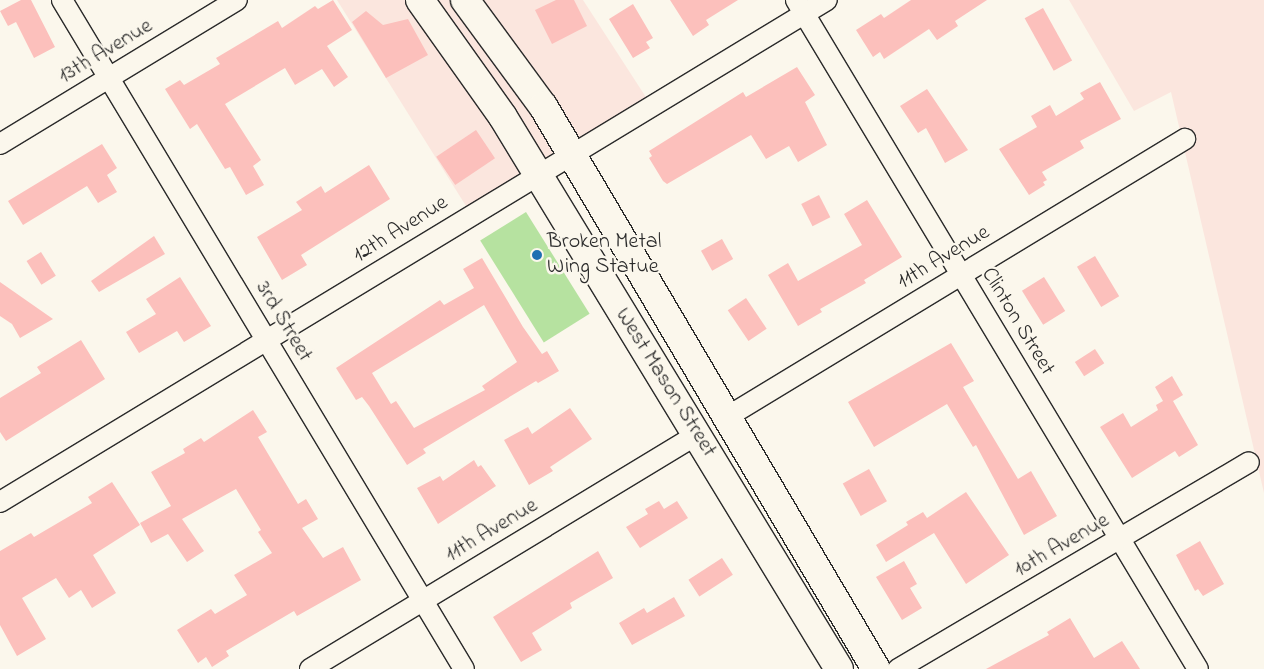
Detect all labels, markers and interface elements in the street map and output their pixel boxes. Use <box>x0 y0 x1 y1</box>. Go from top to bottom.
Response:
street label: 13th Avenue <box>54 14 158 90</box>
street label: 12th Avenue <box>349 190 453 270</box>
street label: 11th Avenue <box>893 220 995 296</box>
place label: Broken Metal Wing Statue <box>547 229 661 280</box>
marker: Broken Metal Wing Statue <box>531 249 543 261</box>
street label: Clinton Street <box>974 263 1060 381</box>
street label: 3rd Street <box>249 277 317 367</box>
street label: West Mason Street <box>609 304 721 462</box>
street label: 11th Avenue <box>441 493 543 569</box>
street label: 10th Avenue <box>1010 508 1114 584</box>

